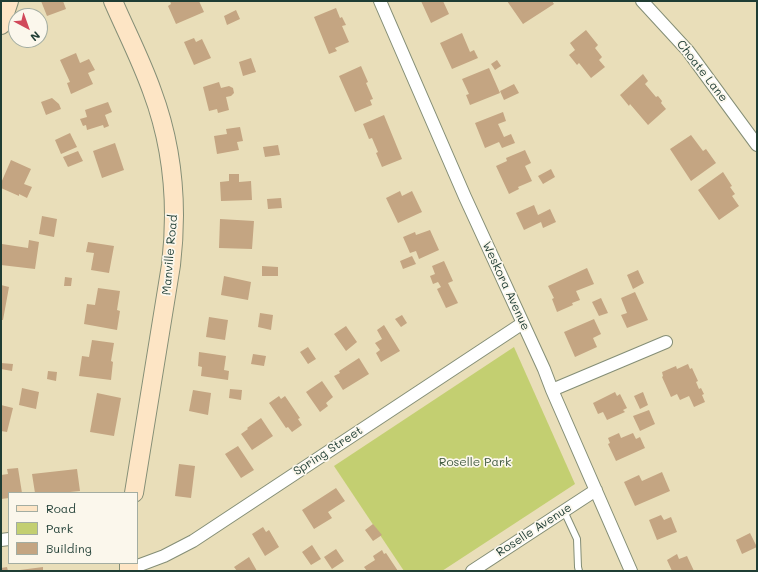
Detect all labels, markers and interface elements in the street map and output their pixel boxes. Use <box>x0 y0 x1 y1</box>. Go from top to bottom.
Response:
north arrow <box>8 8 48 48</box>
text: N <box>27 28 44 45</box>
street label: Choate Lane <box>673 37 731 105</box>
street label: Manville Road <box>159 214 181 296</box>
street label: Weskora Avenue <box>479 239 533 333</box>
street label: Spring Street <box>291 423 365 479</box>
park label: Roselle Park <box>439 455 511 469</box>
legend <box>8 492 138 564</box>
text: Road <box>46 500 76 516</box>
street label: Roselle Avenue <box>494 500 574 560</box>
text: Park <box>46 520 73 536</box>
text: Building <box>46 540 92 556</box>

